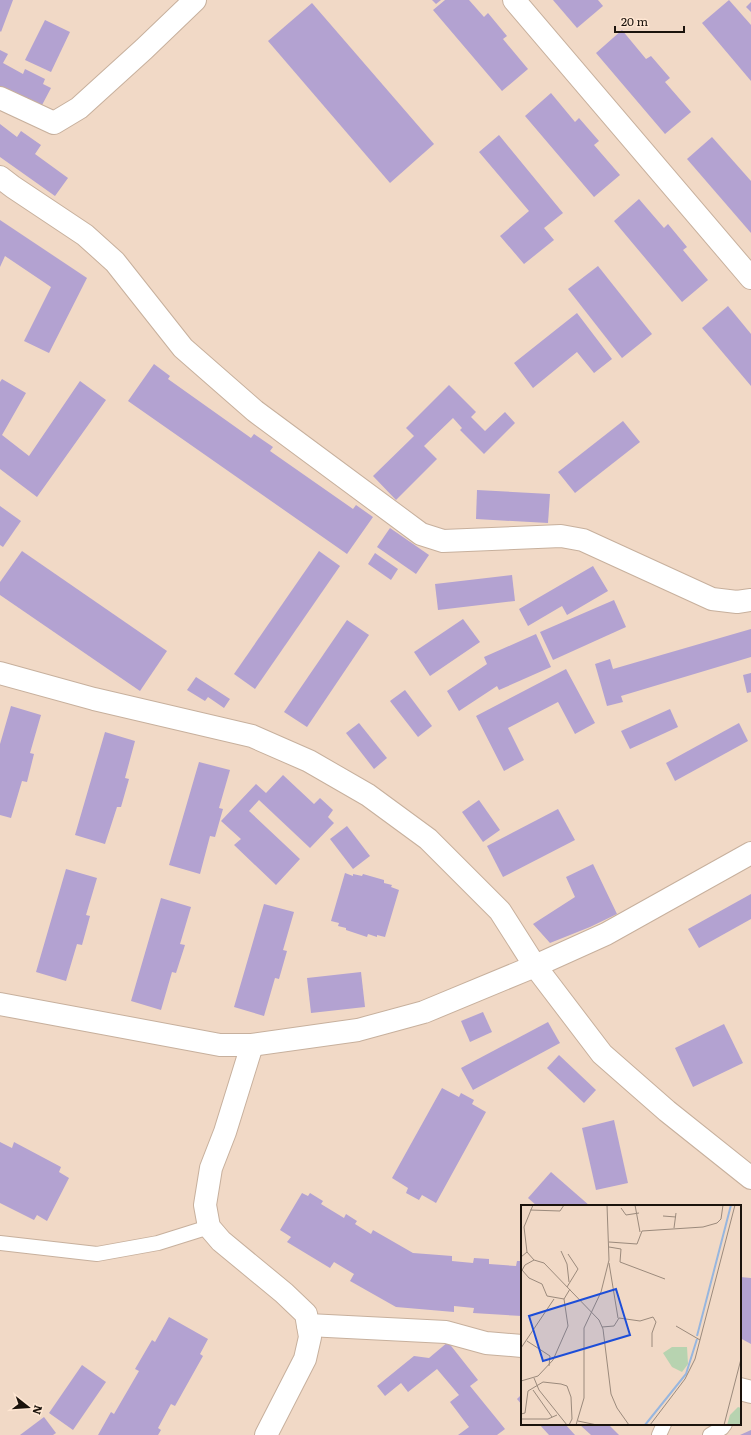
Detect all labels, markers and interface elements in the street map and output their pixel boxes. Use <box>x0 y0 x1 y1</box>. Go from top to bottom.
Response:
scale bar <box>615 8 684 34</box>
text: 20 m <box>621 12 648 30</box>
inset map <box>521 1205 741 1425</box>
north arrow <box>8 1387 48 1427</box>
text: N <box>30 1403 48 1417</box>

